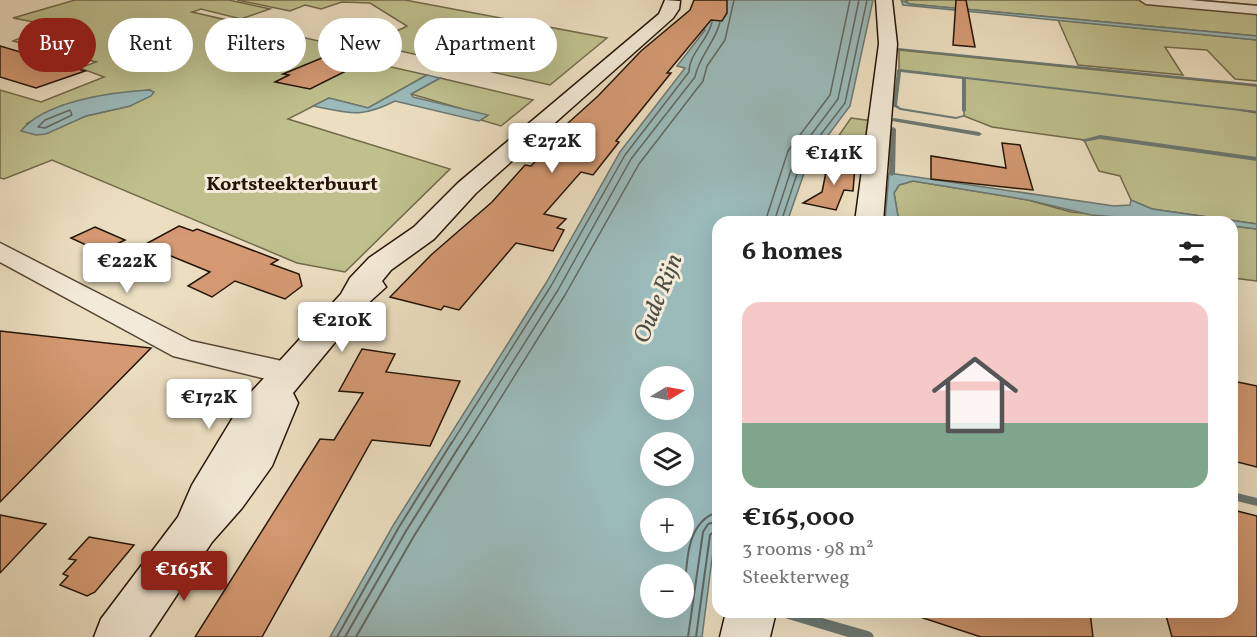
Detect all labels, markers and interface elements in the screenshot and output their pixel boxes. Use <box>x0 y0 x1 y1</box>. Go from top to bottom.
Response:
chip: Buy <box>18 18 96 72</box>
chip: Rent <box>108 18 193 72</box>
chip: Filters <box>205 18 306 72</box>
chip: New <box>318 18 402 72</box>
chip: Apartment <box>414 18 557 72</box>
pin: €272K <box>510 123 594 174</box>
text: €272K <box>522 128 582 156</box>
pin: €141K <box>792 135 876 186</box>
text: €141K <box>805 140 863 168</box>
district label: Kortsteekterbuurt <box>206 171 378 199</box>
text: 6 homes <box>742 234 843 270</box>
icon: filters <box>1175 236 1208 269</box>
pin: €222K <box>85 243 169 294</box>
text: €222K <box>97 248 157 276</box>
water label: Oude Rijn <box>626 249 692 349</box>
pin: €210K <box>300 302 384 353</box>
text: €210K <box>312 307 372 335</box>
icon: home <box>921 341 1029 449</box>
north arrow <box>640 366 694 420</box>
map controls <box>640 366 694 618</box>
pin: €172K <box>167 379 251 430</box>
text: €172K <box>180 384 238 412</box>
button: layers <box>640 432 694 486</box>
button: + <box>640 498 694 552</box>
text: €165,000 <box>742 500 854 536</box>
text: 3 rooms · 98 m² <box>742 536 874 564</box>
pin: €165K <box>142 551 226 602</box>
text: €165K <box>155 556 213 584</box>
button: − <box>640 564 694 618</box>
text: Steekterweg <box>742 564 849 592</box>

